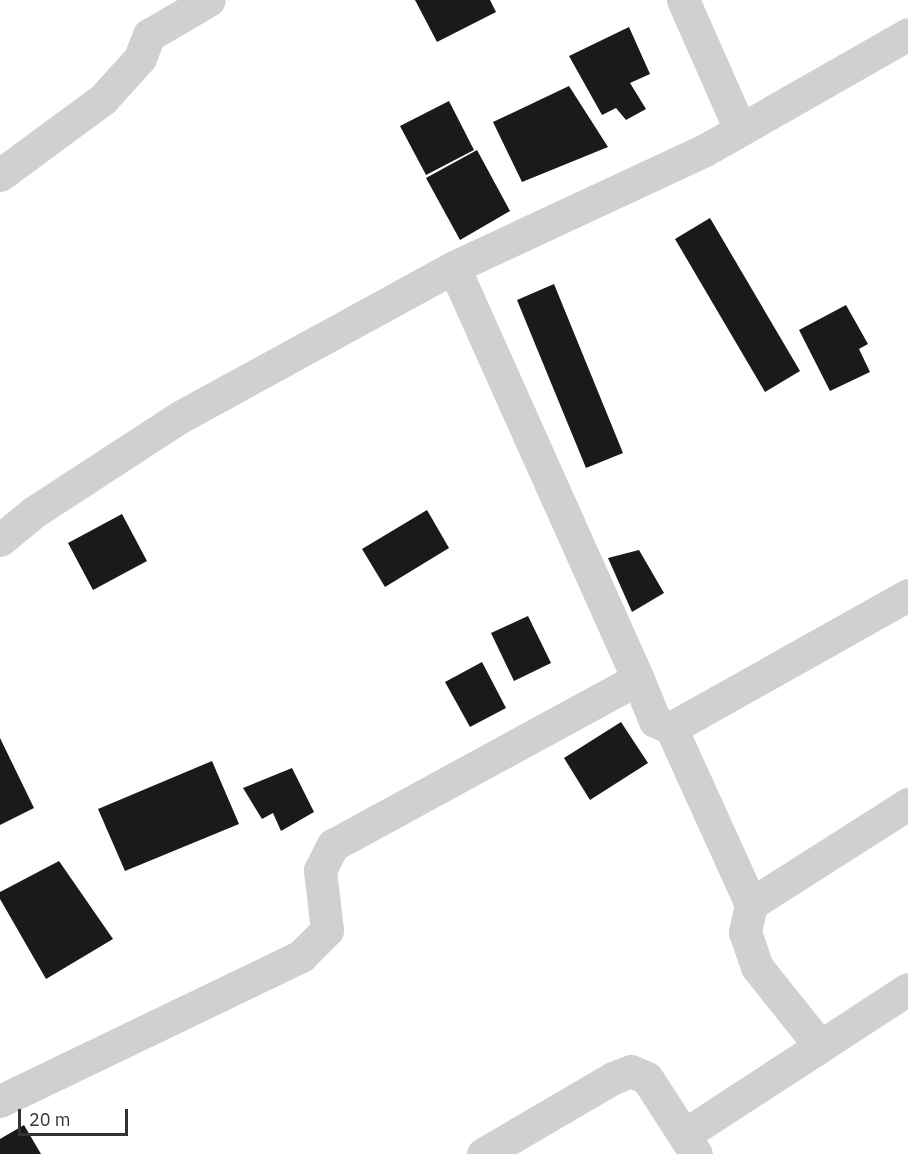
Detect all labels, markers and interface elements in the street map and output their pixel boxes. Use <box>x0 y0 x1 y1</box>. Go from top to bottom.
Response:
scale bar <box>21 1097 130 1135</box>
text: 20 m <box>29 1108 71 1131</box>

